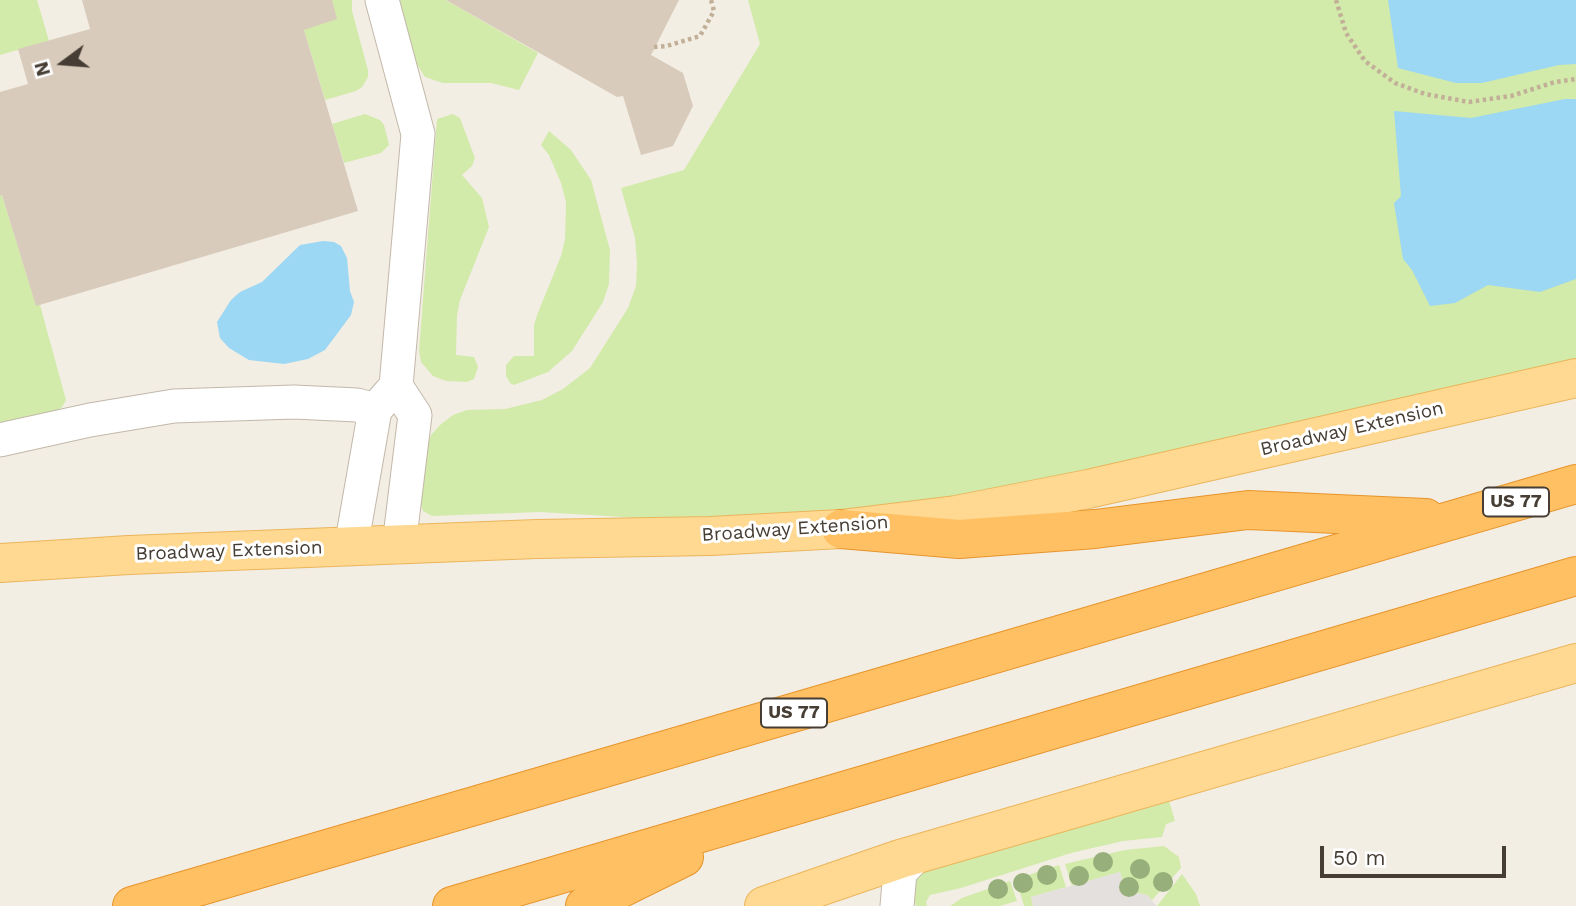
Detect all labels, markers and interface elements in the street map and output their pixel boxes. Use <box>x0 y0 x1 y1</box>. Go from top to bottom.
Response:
north arrow <box>28 28 98 98</box>
text: N <box>29 59 55 79</box>
street label: Broadway Extension <box>1258 397 1446 461</box>
road number: US 77 <box>1483 488 1549 516</box>
street label: Broadway Extension <box>701 511 889 547</box>
street label: Broadway Extension <box>135 536 323 566</box>
road number: US 77 <box>761 698 827 728</box>
scale bar <box>1324 832 1510 876</box>
text: 50 m <box>1333 845 1385 870</box>

